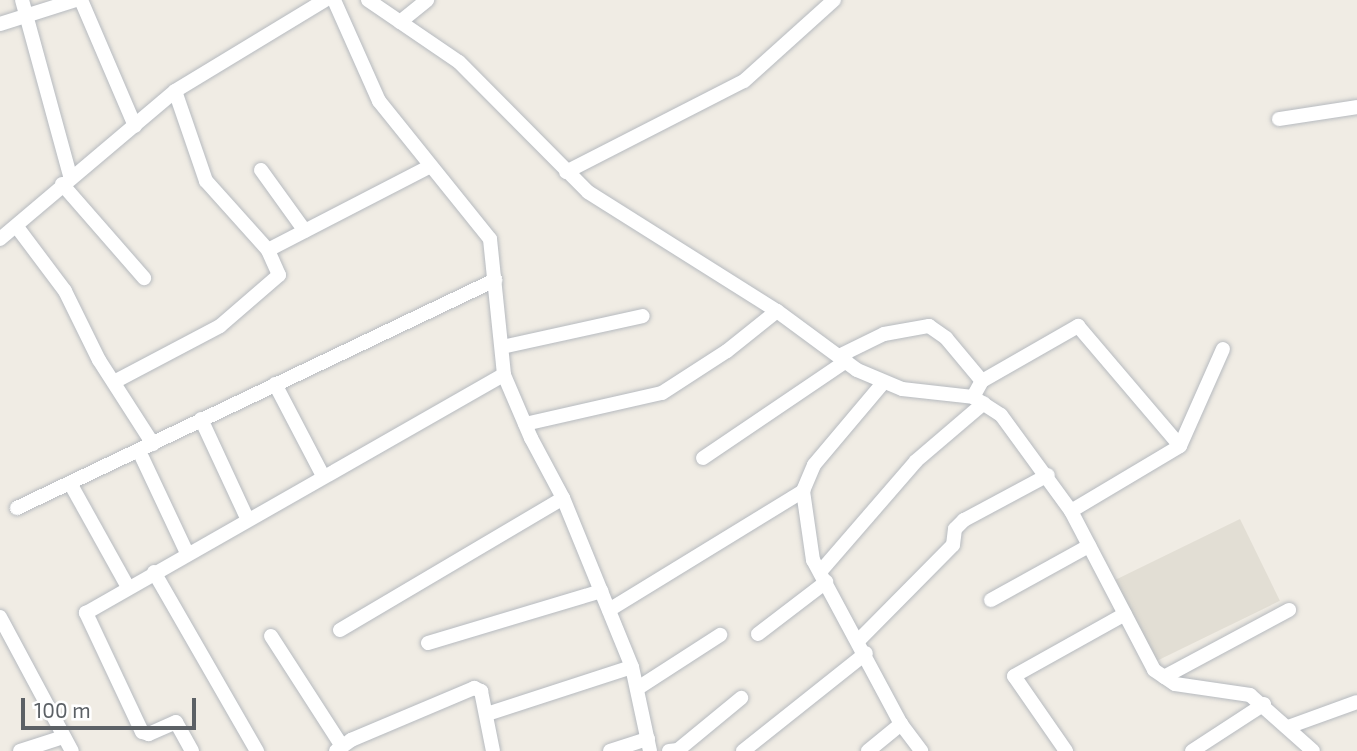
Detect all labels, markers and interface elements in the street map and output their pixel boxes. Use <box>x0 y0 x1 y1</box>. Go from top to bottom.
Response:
scale bar <box>24 684 200 728</box>
text: 100 m <box>34 697 91 722</box>

